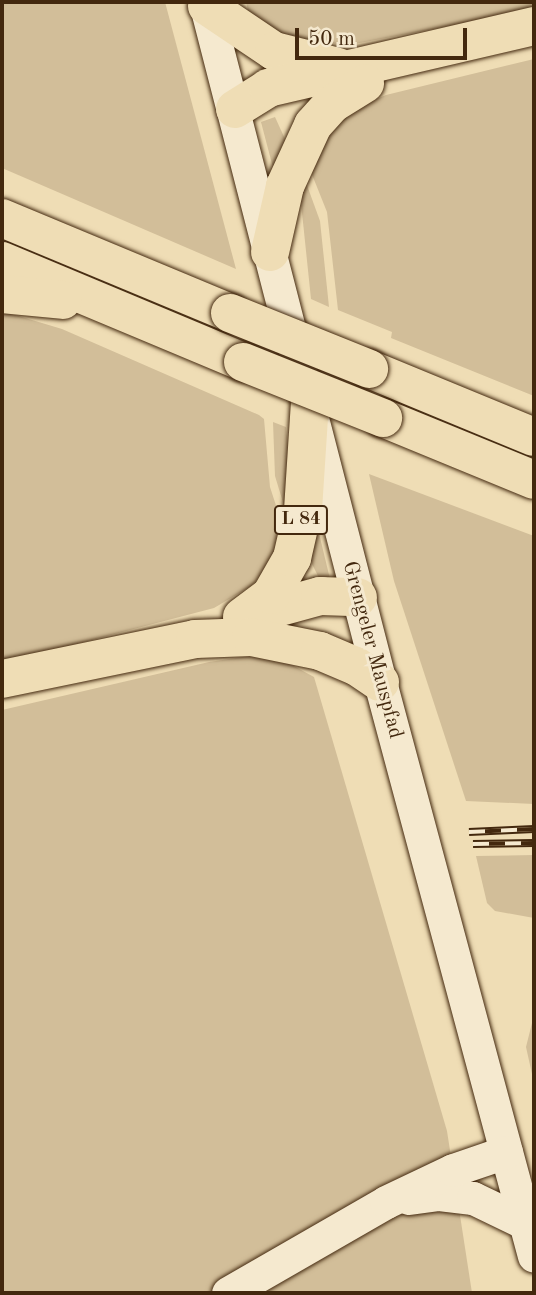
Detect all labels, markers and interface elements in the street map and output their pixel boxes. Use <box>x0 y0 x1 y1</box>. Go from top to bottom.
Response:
scale bar <box>298 14 470 58</box>
text: 50 m <box>308 29 355 50</box>
road number: L 84 <box>273 505 329 536</box>
street label: Grengeler Mauspfad <box>336 558 408 742</box>

